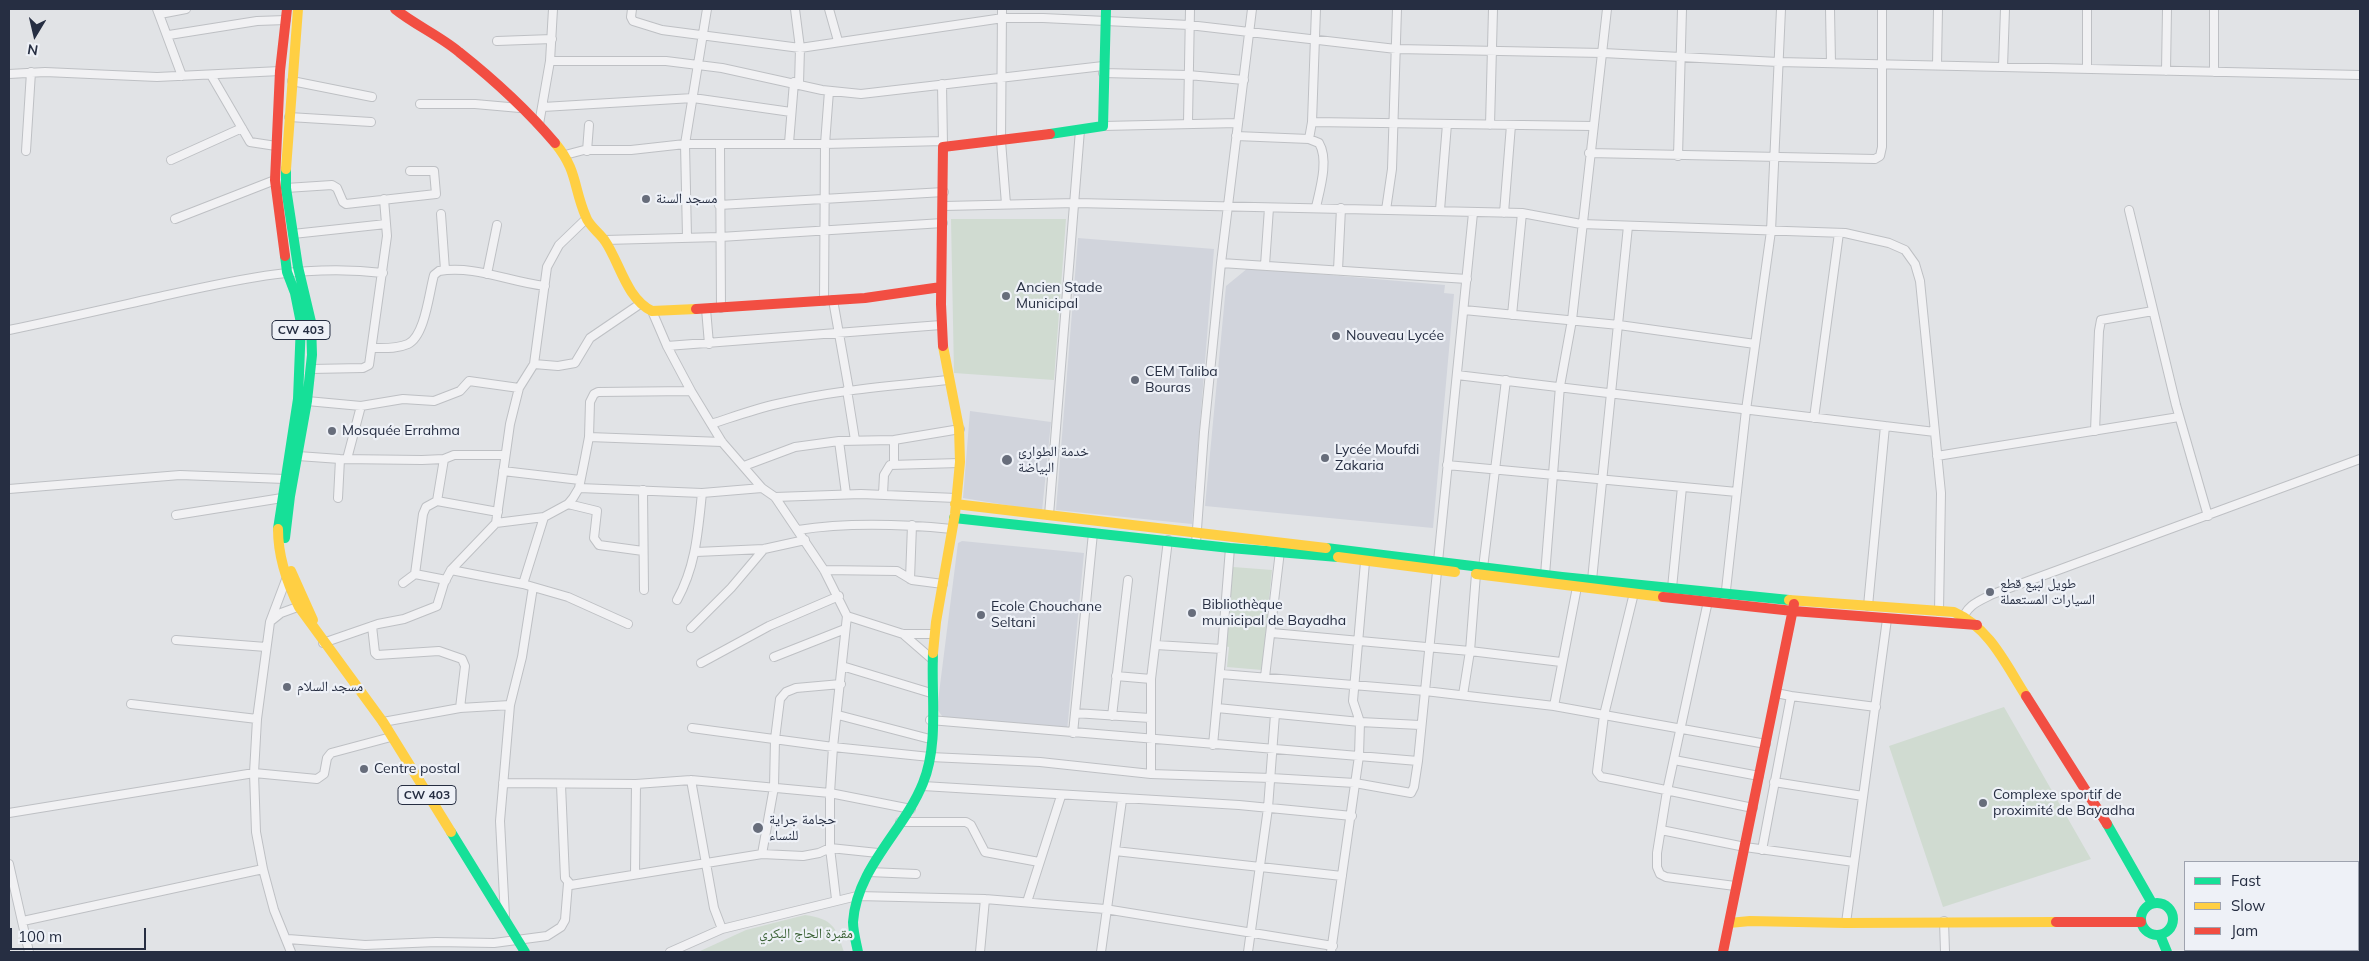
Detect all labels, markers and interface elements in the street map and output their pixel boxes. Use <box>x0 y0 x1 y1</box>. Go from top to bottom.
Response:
north arrow <box>10 10 60 60</box>
text: N <box>26 40 39 60</box>
place label: مسجد السنة <box>656 191 717 207</box>
marker: مسجد السنة <box>640 193 652 205</box>
place label: Ancien Stade Municipal <box>1016 280 1102 312</box>
marker: Ancien Stade Municipal <box>1000 290 1012 302</box>
road number: CW 403 <box>272 320 330 340</box>
place label: Nouveau Lycée <box>1346 328 1444 344</box>
marker: Nouveau Lycée <box>1330 330 1342 342</box>
place label: CEM Taliba Bouras <box>1145 364 1218 397</box>
marker: CEM Taliba Bouras <box>1129 374 1141 386</box>
place label: Mosquée Errahma <box>342 423 460 439</box>
marker: Mosquée Errahma <box>326 425 338 437</box>
place label: Lycée Moufdi Zakaria <box>1335 442 1419 474</box>
place label: خدمة الطوارئ البياضة <box>1018 444 1089 477</box>
marker: Lycée Moufdi Zakaria <box>1319 452 1331 464</box>
marker: خدمة الطوارئ البياضة <box>1000 453 1014 467</box>
place label: طويل لبيع قطع السيارات المستعملة <box>2000 576 2095 608</box>
marker: طويل لبيع قطع السيارات المستعملة <box>1984 586 1996 598</box>
place label: Bibliothèque municipal de Bayadha <box>1202 597 1346 630</box>
place label: Ecole Chouchane Seltani <box>991 599 1102 632</box>
marker: Bibliothèque municipal de Bayadha <box>1186 607 1198 619</box>
marker: Ecole Chouchane Seltani <box>975 609 987 621</box>
place label: مسجد السلام <box>297 679 363 695</box>
marker: مسجد السلام <box>281 681 293 693</box>
place label: Centre postal <box>374 761 460 777</box>
marker: Centre postal <box>358 763 370 775</box>
road number: CW 403 <box>398 786 456 804</box>
place label: Complexe sportif de proximité de Bayadha <box>1993 787 2135 820</box>
marker: Complexe sportif de proximité de Bayadha <box>1977 797 1989 809</box>
place label: حجامة جراية للنساء <box>769 812 836 844</box>
marker: حجامة جراية للنساء <box>751 821 765 835</box>
legend <box>2184 861 2359 951</box>
text: Fast <box>2231 871 2261 890</box>
text: Slow <box>2231 896 2265 915</box>
scale bar <box>12 918 149 950</box>
text: Jam <box>2231 921 2258 940</box>
park label: مقبرة الحاج البكري <box>759 926 853 942</box>
text: 100 m <box>18 927 62 946</box>

